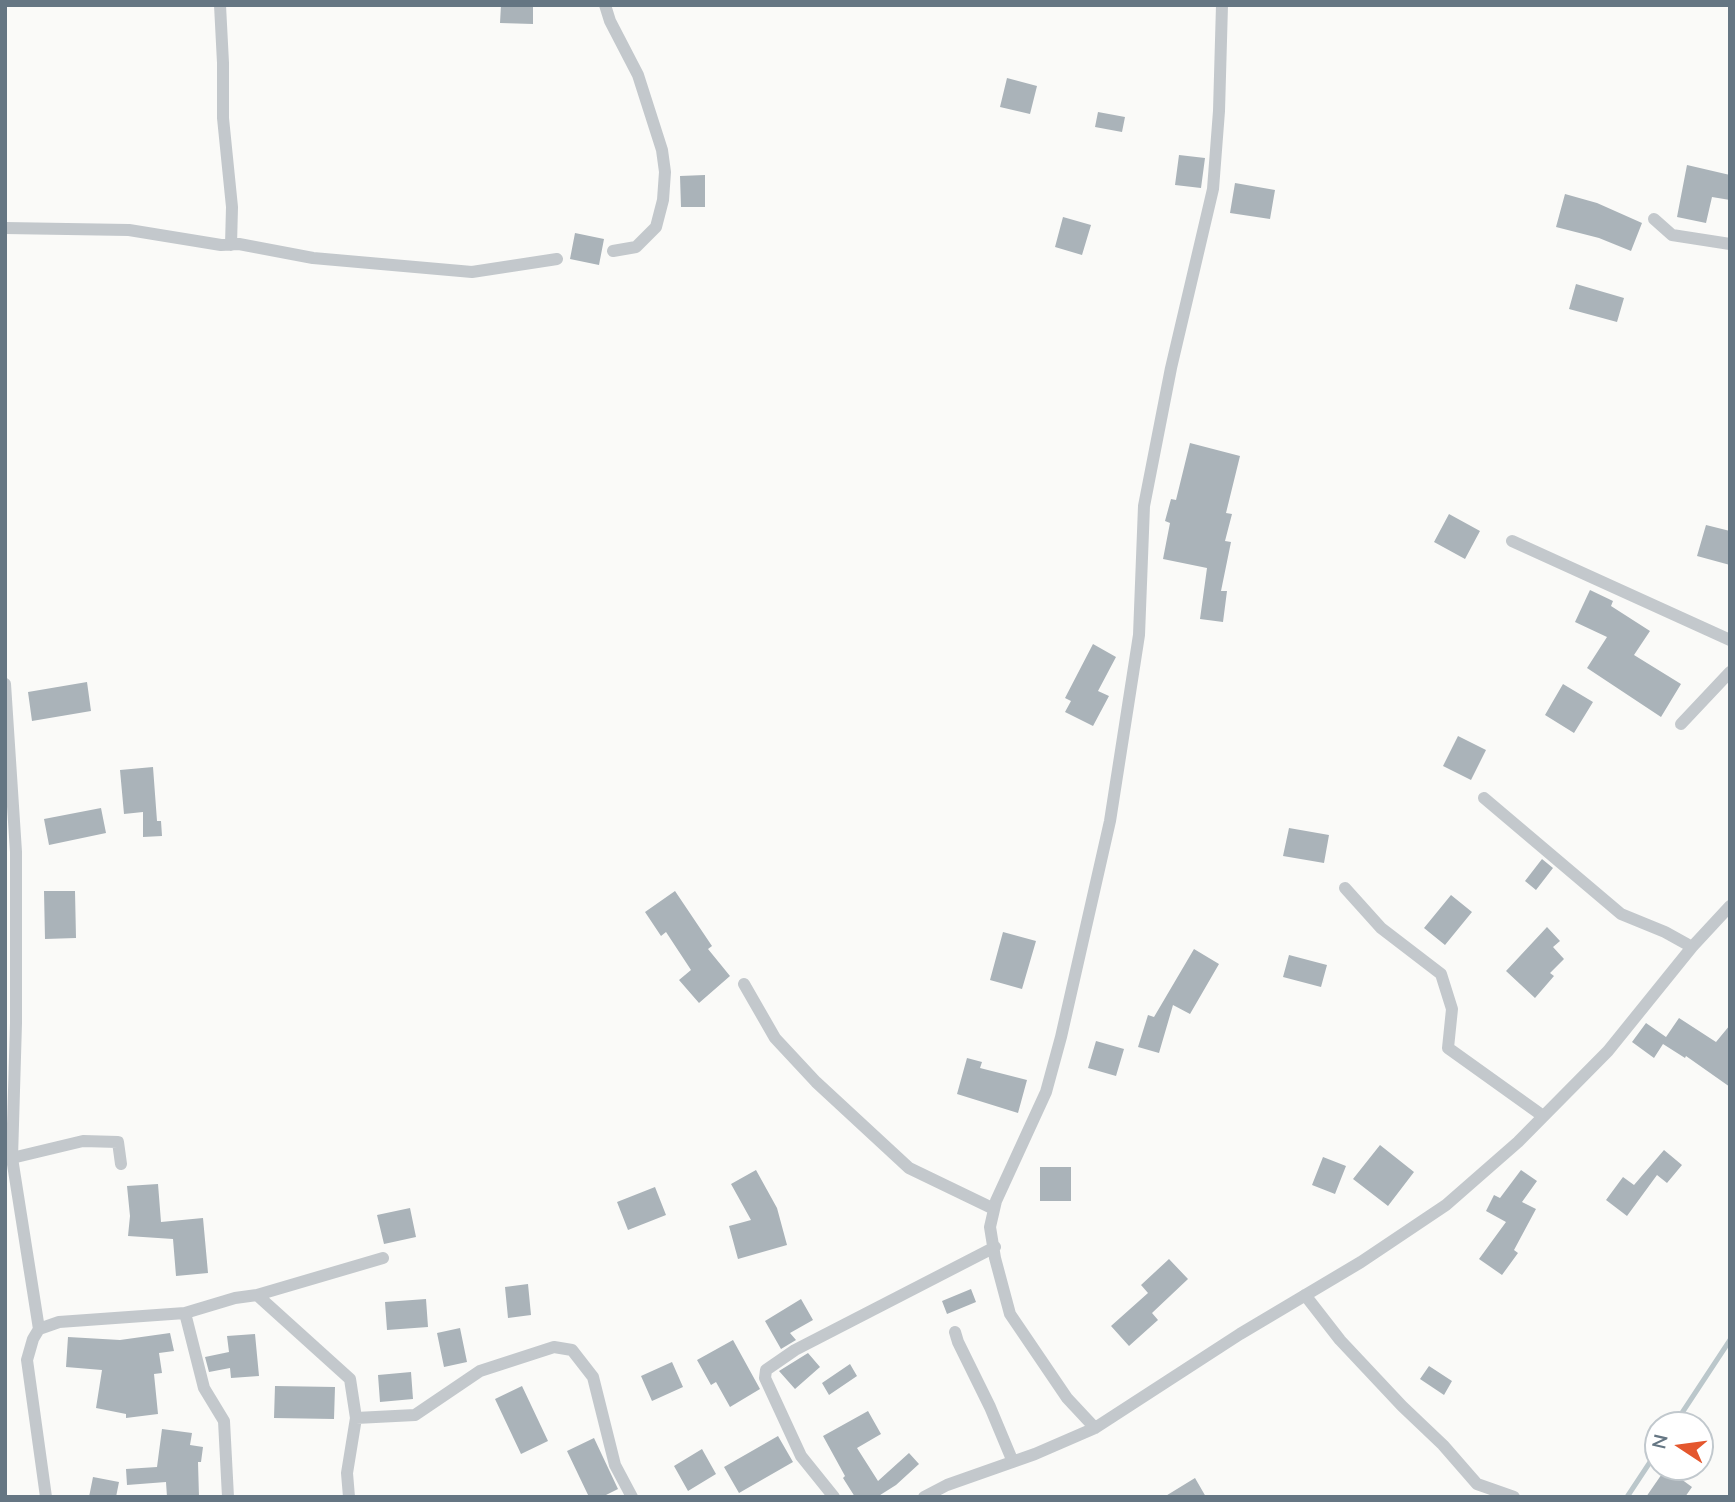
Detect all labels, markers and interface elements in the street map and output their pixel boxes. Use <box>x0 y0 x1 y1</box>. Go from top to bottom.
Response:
north arrow <box>1644 1411 1714 1481</box>
text: N <box>1646 1432 1675 1452</box>

